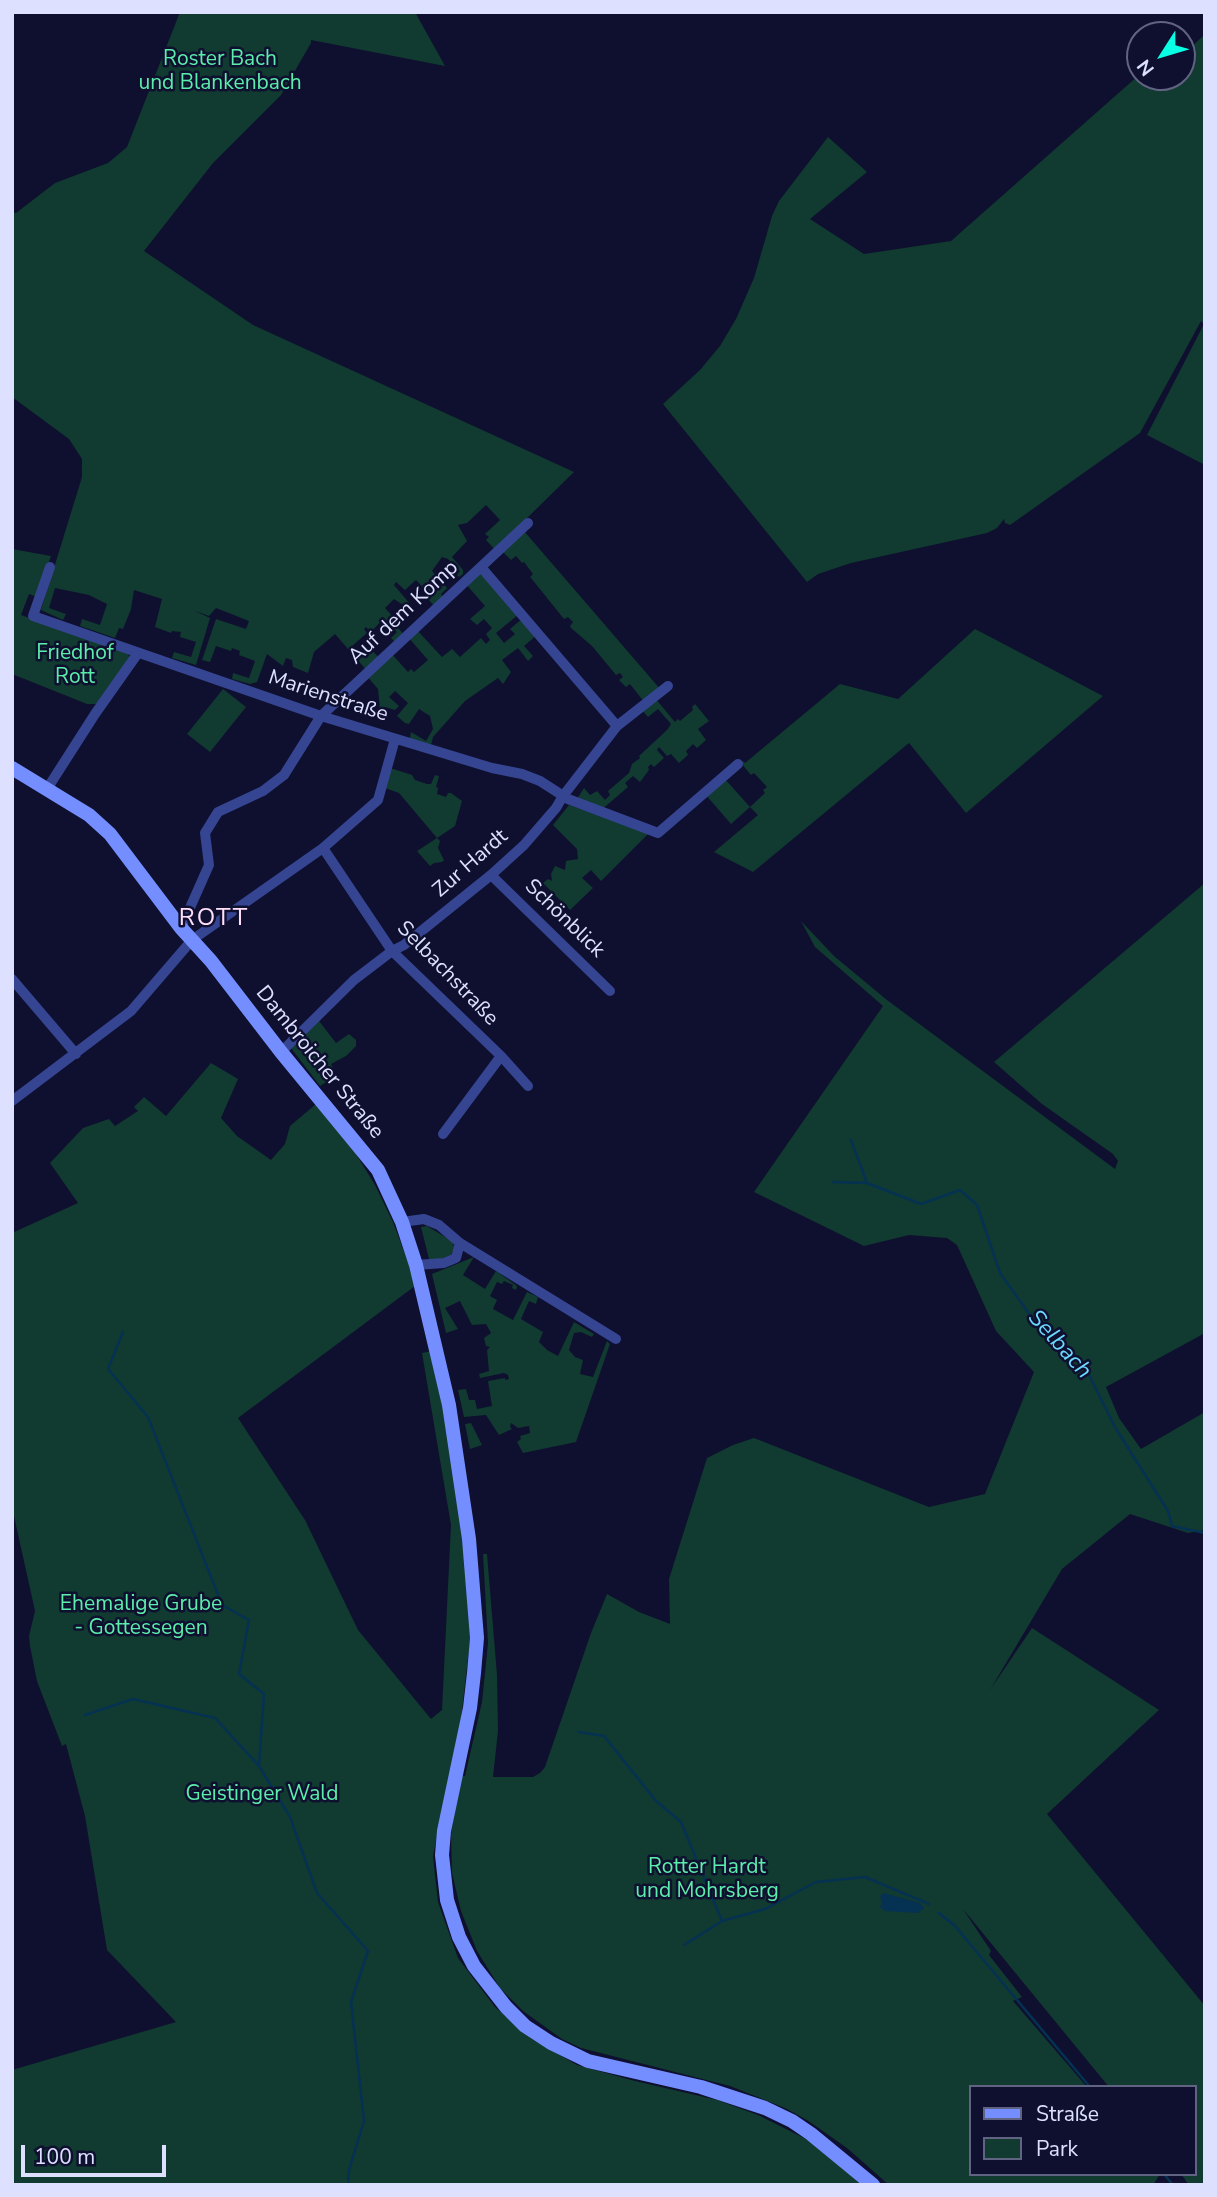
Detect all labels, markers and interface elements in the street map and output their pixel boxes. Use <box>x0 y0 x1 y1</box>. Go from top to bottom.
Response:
north arrow <box>1126 21 1196 91</box>
park label: Roster Bach und Blankenbach <box>138 47 302 97</box>
text: N <box>1131 54 1160 81</box>
street label: Auf dem Komp <box>344 556 464 670</box>
park label: Friedhof Rott <box>36 641 114 691</box>
street label: Marienstraße <box>265 666 391 728</box>
street label: Zur Hardt <box>428 825 514 903</box>
street label: Schönblick <box>519 875 609 963</box>
district label: ROTT <box>179 905 249 933</box>
street label: Selbachstraße <box>391 917 503 1031</box>
street label: Dambroicher Straße <box>250 981 388 1145</box>
water label: Selbach <box>1021 1305 1097 1385</box>
park label: Ehemalige Grube - Gottessegen <box>60 1592 222 1642</box>
park label: Geistinger Wald <box>185 1782 339 1808</box>
park label: Rotter Hardt und Mohrsberg <box>635 1855 779 1905</box>
legend <box>968 2085 1196 2176</box>
text: Straße <box>1036 2100 1099 2128</box>
scale bar <box>24 2130 170 2174</box>
text: Park <box>1036 2135 1078 2163</box>
text: 100 m <box>34 2143 95 2171</box>

